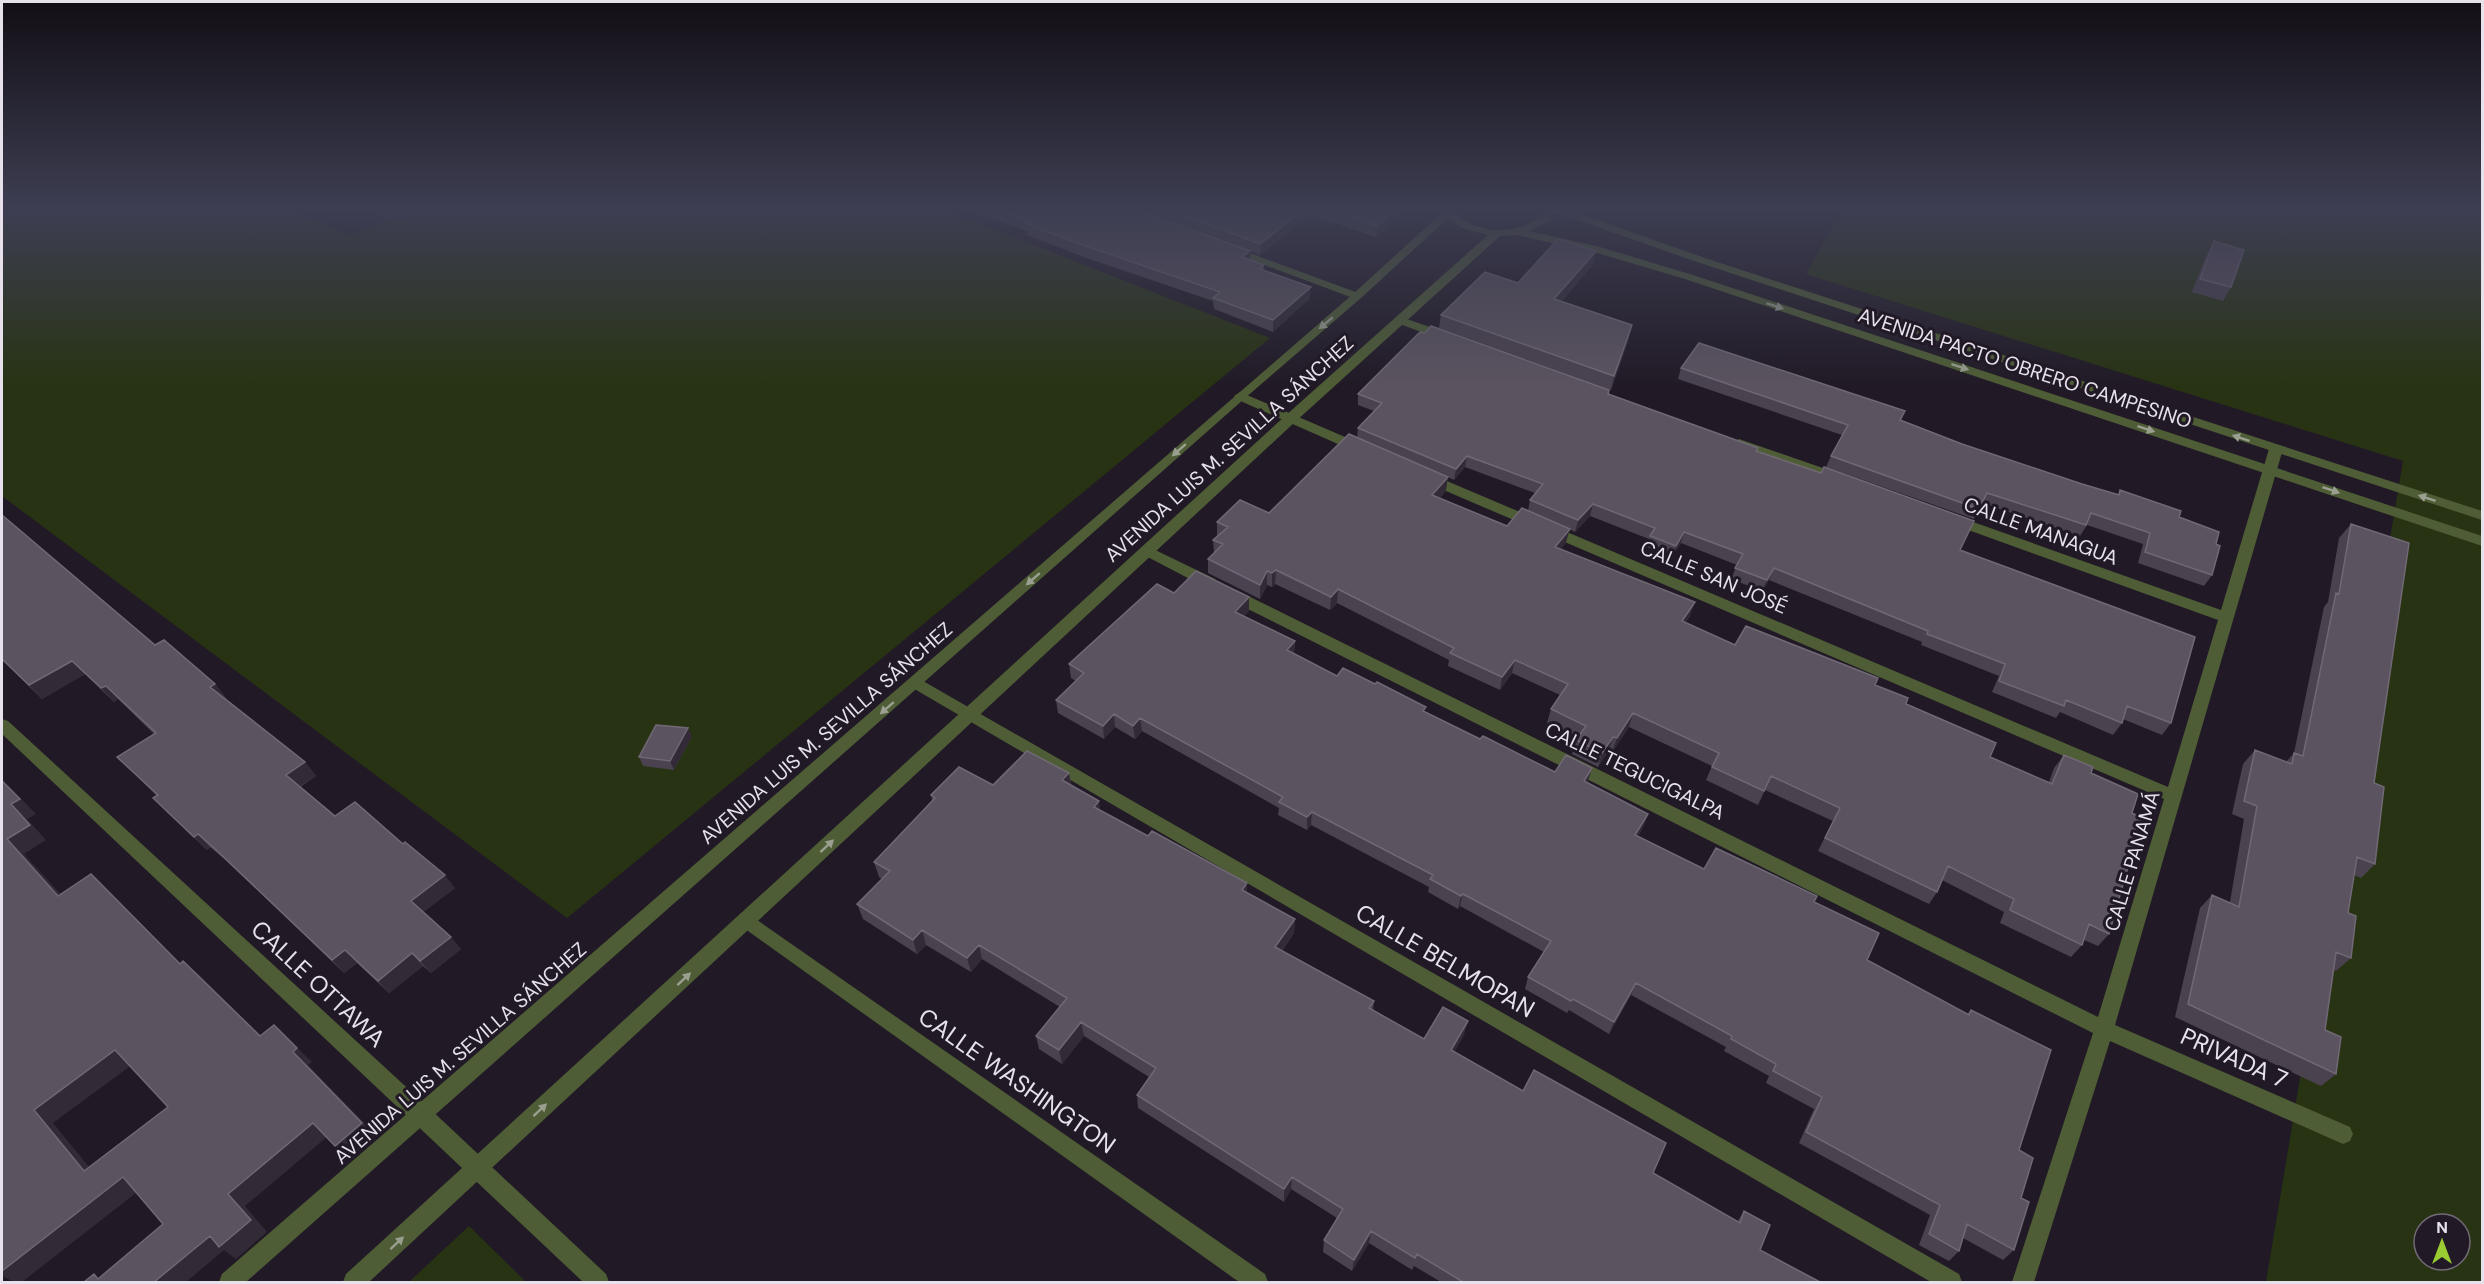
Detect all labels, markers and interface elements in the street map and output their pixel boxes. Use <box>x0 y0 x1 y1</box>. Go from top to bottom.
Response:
one-way arrow <box>1766 302 1784 311</box>
street label: AVENIDA PACTO OBRERO CAMPESINO <box>1855 302 2195 434</box>
one-way arrow <box>1318 316 1334 329</box>
street label: AVENIDA LUIS M. SEVILLA SÁNCHEZ <box>1099 330 1359 568</box>
one-way arrow <box>1951 363 1969 373</box>
one-way arrow <box>2137 424 2155 434</box>
one-way arrow <box>2232 432 2250 442</box>
one-way arrow <box>1172 443 1187 456</box>
one-way arrow <box>2322 486 2340 495</box>
street label: CALLE MANAGUA <box>1960 491 2122 571</box>
one-way arrow <box>2418 492 2436 502</box>
street label: CALLE SAN JOSÉ <box>1636 534 1792 620</box>
one-way arrow <box>1026 572 1041 585</box>
street label: AVENIDA LUIS M. SEVILLA SÁNCHEZ <box>694 616 958 850</box>
one-way arrow <box>880 701 895 714</box>
street label: CALLE TEGUCIGALPA <box>1541 716 1729 826</box>
street label: CALLE PANAMÁ <box>2098 788 2166 934</box>
one-way arrow <box>819 840 834 853</box>
street label: CALLE BELMOPAN <box>1350 897 1540 1024</box>
street label: CALLE OTTAWA <box>245 913 392 1054</box>
street label: AVENIDA LUIS M. SEVILLA SÁNCHEZ <box>328 936 592 1170</box>
one-way arrow <box>676 973 691 986</box>
street label: CALLE WASHINGTON <box>913 1001 1122 1160</box>
street label: PRIVADA 7 <box>2176 1020 2293 1095</box>
one-way arrow <box>533 1104 547 1118</box>
north arrow <box>2412 1212 2472 1272</box>
text: N <box>2436 1217 2448 1238</box>
one-way arrow <box>389 1237 404 1250</box>

